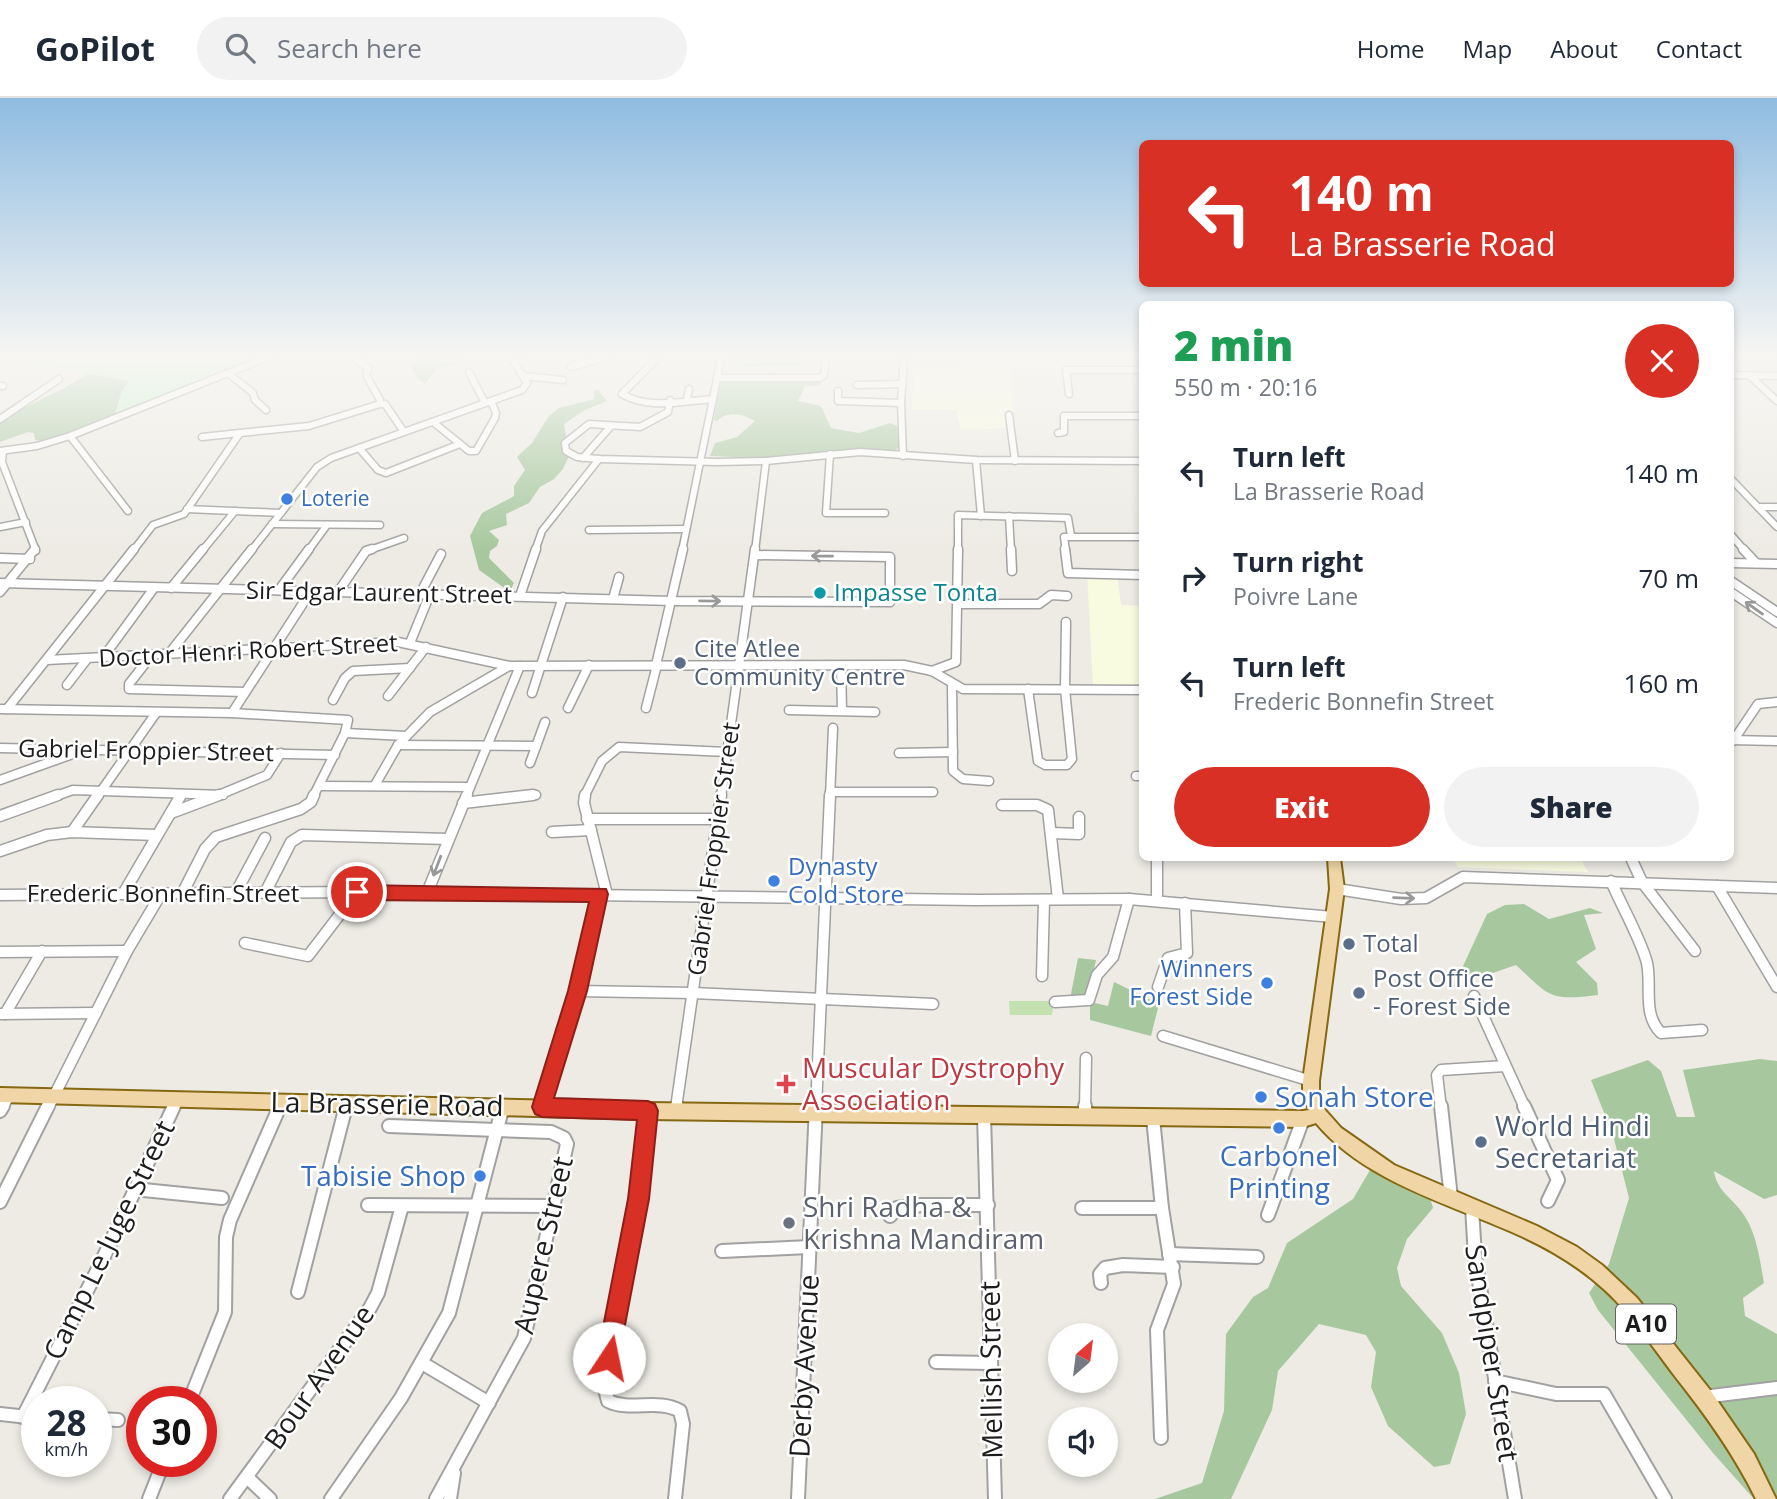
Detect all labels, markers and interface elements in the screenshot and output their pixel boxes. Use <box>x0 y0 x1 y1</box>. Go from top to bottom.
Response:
search box <box>197 17 687 80</box>
text: GoPilot <box>35 26 155 71</box>
icon: search <box>221 29 259 67</box>
text: Search here <box>277 30 422 66</box>
text: Home <box>1357 32 1425 65</box>
text: Map <box>1463 32 1512 65</box>
text: About <box>1550 32 1618 65</box>
text: Contact <box>1656 32 1742 65</box>
text: 140 m <box>1289 159 1434 225</box>
icon: left <box>1174 168 1265 259</box>
text: La Brasserie Road <box>1289 222 1556 265</box>
text: 2 min <box>1174 316 1293 373</box>
button: close <box>1625 324 1699 398</box>
text: 550 m · 20:16 <box>1174 371 1317 403</box>
text: Turn left <box>1233 439 1345 475</box>
icon: left <box>1174 454 1212 492</box>
text: 140 m <box>1624 455 1699 491</box>
text: La Brasserie Road <box>1233 475 1425 507</box>
place label: Loterie <box>301 484 370 512</box>
marker: Loterie <box>279 491 295 507</box>
text: Turn right <box>1233 544 1364 580</box>
one-way arrow <box>811 549 834 563</box>
icon: right <box>1174 559 1212 597</box>
text: 70 m <box>1638 560 1699 596</box>
street label: Sir Edgar Laurent Street <box>246 573 512 610</box>
place label: Impasse Tonta <box>834 575 998 608</box>
text: Poivre Lane <box>1233 580 1358 612</box>
marker: Impasse Tonta <box>812 585 828 601</box>
one-way arrow <box>698 595 721 608</box>
one-way arrow <box>1745 601 1764 615</box>
street label: Doctor Henri Robert Street <box>98 625 398 674</box>
place label: Cite Atlee Community Centre <box>694 631 905 692</box>
text: Turn left <box>1233 649 1345 685</box>
marker: Cite Atlee Community Centre <box>672 655 688 671</box>
icon: left <box>1174 664 1212 702</box>
text: 160 m <box>1624 665 1699 701</box>
text: Frederic Bonnefin Street <box>1233 685 1494 717</box>
street label: Gabriel Froppier Street <box>678 720 747 978</box>
street label: Gabriel Froppier Street <box>18 731 274 768</box>
button: Exit <box>1174 767 1430 847</box>
button: Share <box>1444 767 1699 847</box>
place label: Dynasty Cold Store <box>788 849 904 910</box>
one-way arrow <box>430 855 443 877</box>
pin <box>327 862 387 922</box>
icon: arrive <box>338 873 376 911</box>
marker: Dynasty Cold Store <box>766 873 782 889</box>
street label: Frederic Bonnefin Street <box>27 876 299 909</box>
one-way arrow <box>1392 891 1415 904</box>
place label: Total <box>1363 926 1419 959</box>
marker: Total <box>1341 936 1357 952</box>
place label: Winners Forest Side <box>1129 951 1253 1012</box>
place label: Post Office - Forest Side <box>1373 961 1511 1022</box>
marker: Winners Forest Side <box>1259 975 1275 991</box>
marker: Post Office - Forest Side <box>1351 985 1367 1001</box>
place label: Muscular Dystrophy Association <box>802 1048 1065 1118</box>
marker: Muscular Dystrophy Association <box>776 1074 796 1094</box>
place label: Sonah Store <box>1275 1077 1434 1115</box>
street label: La Brasserie Road <box>270 1082 504 1124</box>
marker: Sonah Store <box>1253 1089 1269 1105</box>
place label: World Hindi Secretariat <box>1495 1106 1650 1176</box>
street label: Camp Le Juge Street <box>34 1113 183 1366</box>
marker: Carbonel Printing <box>1271 1120 1287 1136</box>
marker: World Hindi Secretariat <box>1473 1134 1489 1150</box>
place label: Carbonel Printing <box>1220 1136 1338 1206</box>
street label: Aupere Street <box>503 1153 581 1337</box>
place label: Tabisie Shop <box>301 1156 466 1194</box>
marker: Tabisie Shop <box>472 1168 488 1184</box>
place label: Shri Radha & Krishna Mandiram <box>803 1187 1044 1257</box>
marker: Shri Radha & Krishna Mandiram <box>781 1215 797 1231</box>
street label: Sandpiper Street <box>1457 1242 1529 1464</box>
street label: Derby Avenue <box>779 1273 827 1459</box>
street label: Mellish Street <box>969 1281 1011 1459</box>
street label: Bour Avenue <box>254 1297 382 1456</box>
road number: A10 <box>1616 1304 1676 1344</box>
position arrow <box>572 1321 646 1395</box>
north arrow <box>1048 1323 1118 1393</box>
map controls <box>1048 1323 1118 1477</box>
speed limit sign: 30 <box>126 1386 217 1477</box>
text: 28 <box>46 1399 87 1446</box>
button: sound <box>1048 1407 1118 1477</box>
text: km/h <box>45 1437 88 1461</box>

